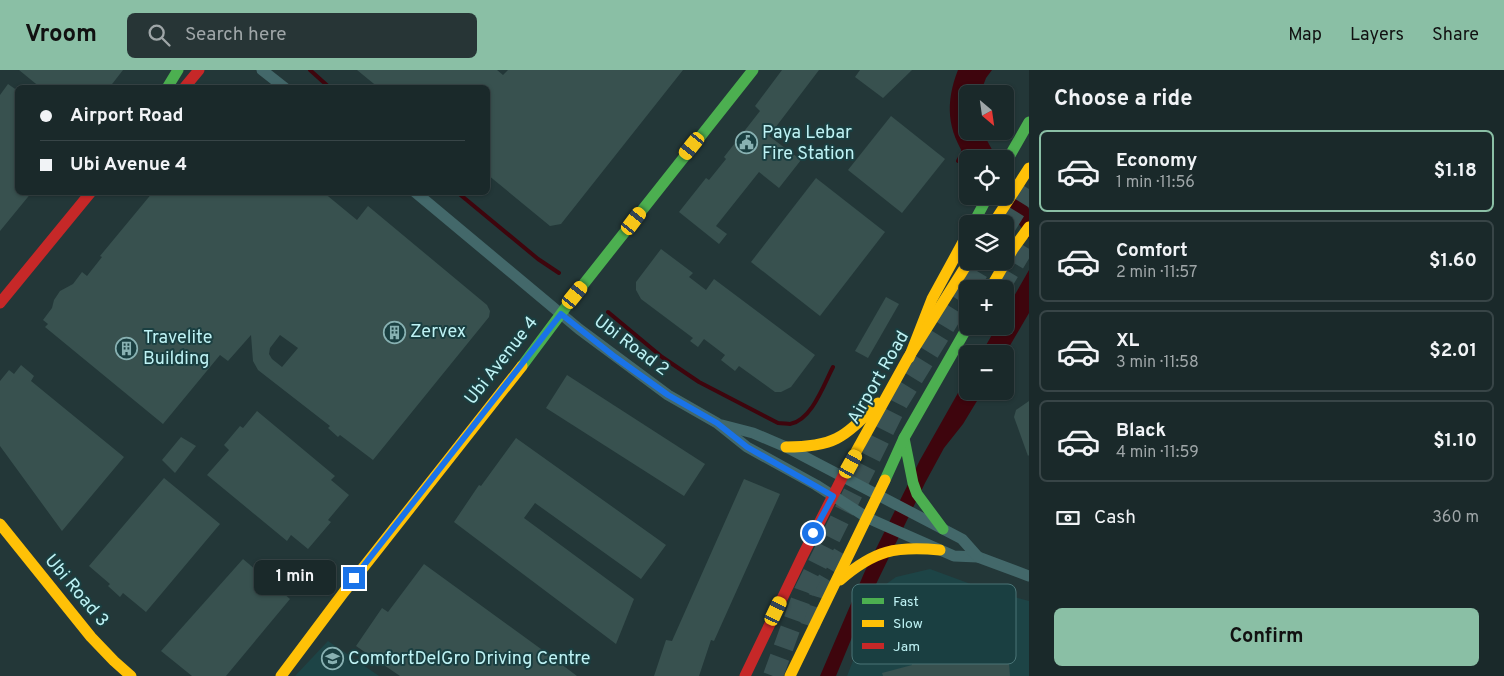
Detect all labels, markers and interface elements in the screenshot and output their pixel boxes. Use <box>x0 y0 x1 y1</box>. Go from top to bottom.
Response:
search box <box>127 13 477 58</box>
text: Vroom <box>25 20 97 50</box>
icon: search <box>145 21 173 49</box>
text: Search here <box>185 23 287 47</box>
text: Map <box>1288 24 1322 47</box>
text: Layers <box>1350 24 1404 47</box>
text: Share <box>1432 24 1479 47</box>
north arrow <box>959 85 1014 140</box>
map controls <box>959 85 1014 400</box>
text: Choose a ride <box>1054 86 1192 113</box>
text: Airport Road <box>70 104 184 128</box>
place label: Paya Lebar Fire Station <box>762 122 855 166</box>
car <box>676 130 707 162</box>
public building icon: Paya Lebar Fire Station <box>734 131 758 155</box>
icon: car <box>1056 149 1101 194</box>
text: Economy <box>1116 149 1197 173</box>
button: locate <box>959 150 1014 205</box>
text: Ubi Avenue 4 <box>70 153 187 177</box>
text: $1.18 <box>1434 159 1477 183</box>
text: 1 min · 11:56 <box>1116 173 1195 193</box>
car <box>618 205 649 237</box>
button: layers <box>959 215 1014 270</box>
icon: car <box>1056 239 1101 284</box>
text: Comfort <box>1116 239 1188 263</box>
text: $1.60 <box>1429 249 1477 273</box>
text: 2 min · 11:57 <box>1116 263 1197 283</box>
car <box>559 279 590 311</box>
button: + <box>959 280 1014 335</box>
street label: Ubi Road 2 <box>589 310 673 382</box>
street label: Ubi Avenue 4 <box>460 312 544 410</box>
building icon: Zervex <box>382 320 406 344</box>
place label: Zervex <box>410 321 466 344</box>
place label: Travelite Building <box>143 327 212 371</box>
street label: Airport Road <box>843 327 915 429</box>
icon: car <box>1056 329 1101 374</box>
text: XL <box>1116 329 1139 353</box>
building icon: Travelite Building <box>115 336 139 360</box>
text: $2.01 <box>1429 339 1477 363</box>
button: − <box>959 345 1014 400</box>
text: 3 min · 11:58 <box>1116 353 1199 373</box>
icon: car <box>1056 419 1101 464</box>
text: Black <box>1116 419 1166 443</box>
text: $1.10 <box>1433 429 1477 453</box>
text: 4 min · 11:59 <box>1116 443 1199 463</box>
car <box>837 447 864 481</box>
icon: cash <box>1054 504 1082 532</box>
text: Cash <box>1094 506 1136 530</box>
text: 360 m <box>1432 508 1479 528</box>
route start <box>802 522 824 544</box>
street label: Ubi Road 3 <box>39 550 113 632</box>
callout: 1 min <box>254 560 336 596</box>
text: 1 min <box>276 567 314 587</box>
route end <box>343 567 365 589</box>
legend <box>852 584 1016 664</box>
car <box>762 594 789 628</box>
text: Fast <box>893 594 919 611</box>
button: Confirm <box>1054 608 1479 666</box>
text: Slow <box>893 616 923 633</box>
text: Jam <box>893 639 920 656</box>
school or university icon: ComfortDelGro Driving Centre <box>320 647 344 671</box>
place label: ComfortDelGro Driving Centre <box>348 648 590 671</box>

